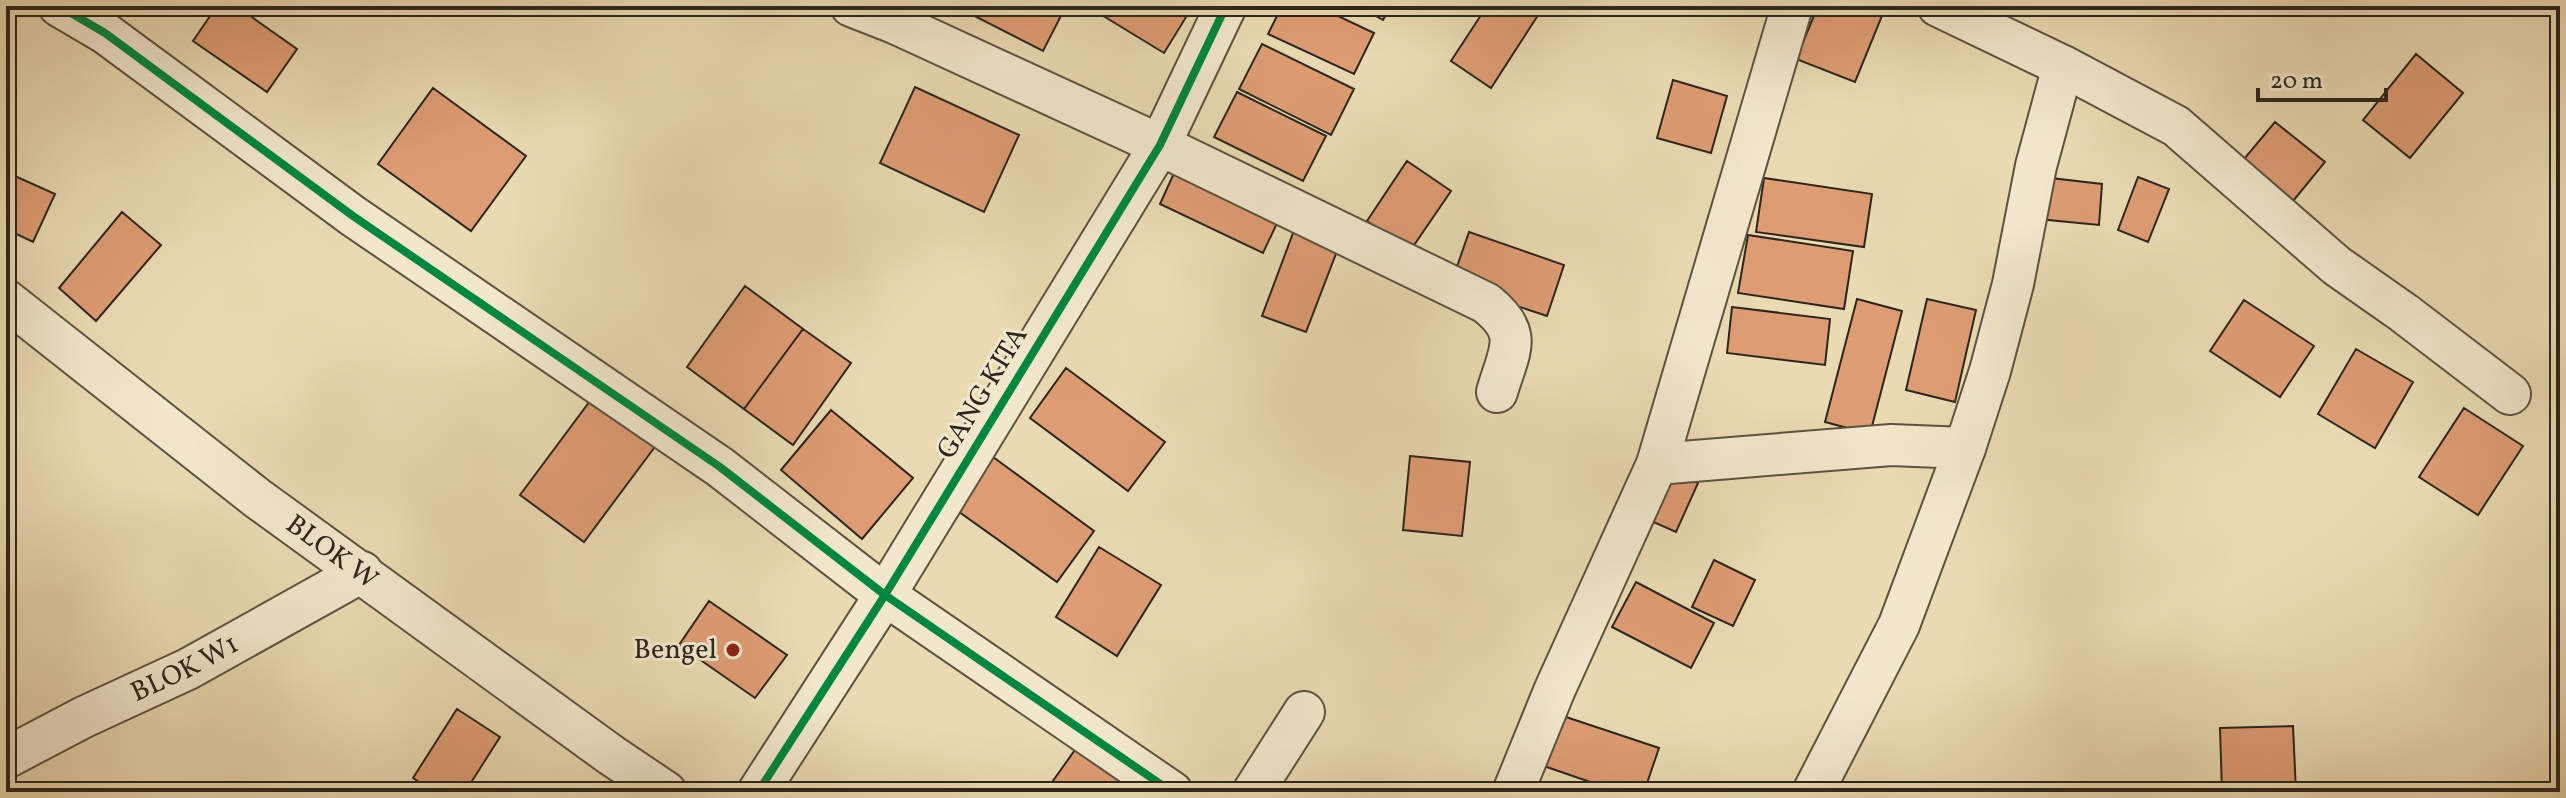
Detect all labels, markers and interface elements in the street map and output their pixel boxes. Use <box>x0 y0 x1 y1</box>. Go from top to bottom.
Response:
scale bar <box>2258 52 2386 102</box>
text: 20 m <box>2270 65 2323 99</box>
street label: GANG KITA <box>928 319 1038 467</box>
street label: BLOK W <box>278 505 386 599</box>
street label: BLOK W1 <box>125 625 246 712</box>
place label: Bengel <box>634 631 717 670</box>
marker: Bengel <box>724 641 742 659</box>

